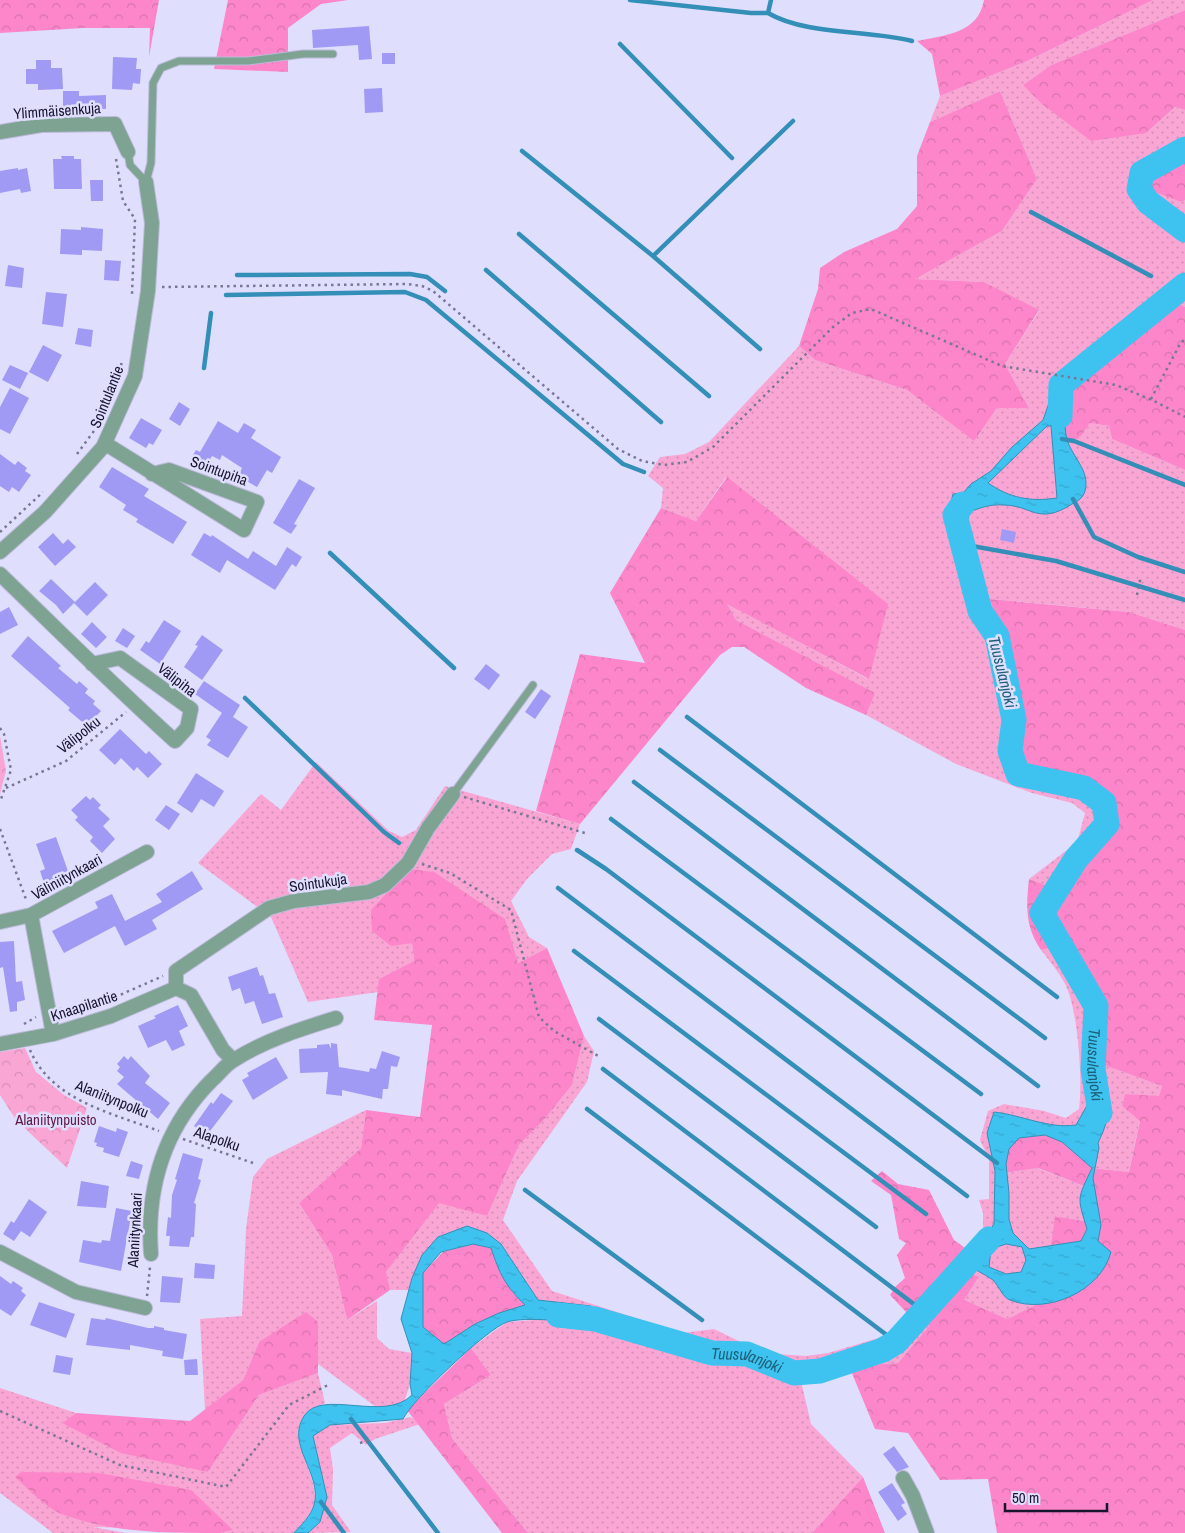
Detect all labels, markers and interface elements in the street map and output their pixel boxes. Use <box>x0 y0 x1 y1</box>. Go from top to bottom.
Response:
street label: Ylimmäisenkuja <box>13 97 101 124</box>
street label: Sointulantie <box>85 362 129 431</box>
street label: Sointupiha <box>188 450 251 491</box>
water label: Tuusulanjoki <box>983 634 1023 711</box>
street label: Välipiha <box>153 658 201 702</box>
street label: Välipolku <box>53 711 105 758</box>
street label: Väliniitynkaari <box>28 849 106 905</box>
street label: Sointukuja <box>288 868 348 897</box>
street label: Knaapilantie <box>48 985 120 1026</box>
water label: Tuusulanjoki <box>1082 1028 1109 1103</box>
street label: Alaniitynpolku <box>72 1074 152 1123</box>
park label: Alaniitynpuisto <box>14 1109 97 1130</box>
street label: Alapolku <box>190 1121 243 1156</box>
street label: Alaniitynkaari <box>122 1192 147 1269</box>
water label: Tuusulanjoki <box>711 1342 786 1378</box>
scale bar <box>1005 1480 1108 1512</box>
text: 50 m <box>1012 1487 1039 1508</box>

